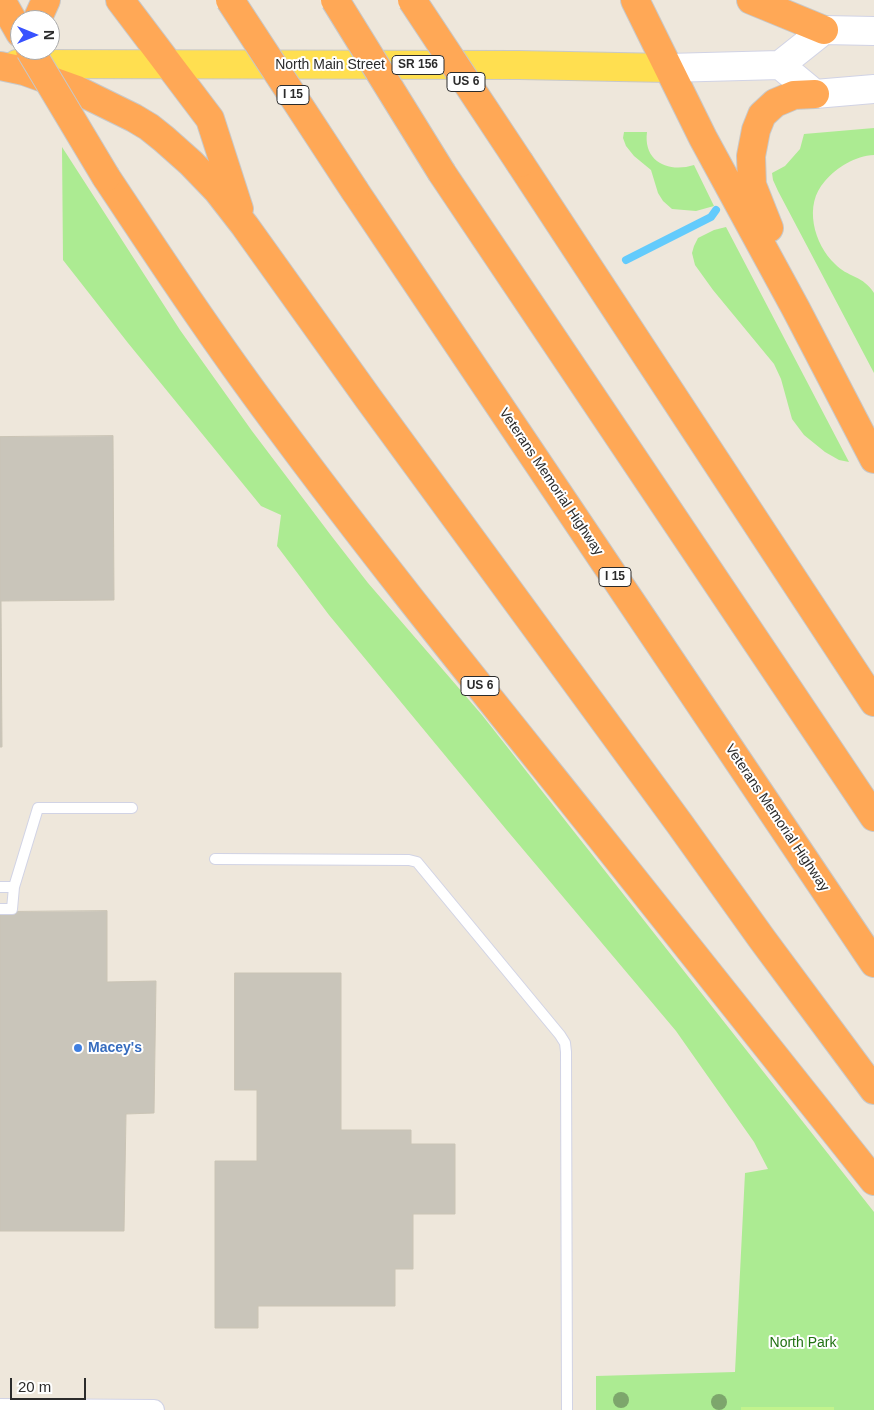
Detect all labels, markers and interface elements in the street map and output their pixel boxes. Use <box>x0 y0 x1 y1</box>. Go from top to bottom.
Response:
north arrow <box>10 10 60 60</box>
text: N <box>41 30 57 40</box>
road number: SR 156 <box>392 56 444 74</box>
street label: North Main Street <box>275 57 385 73</box>
road number: US 6 <box>447 72 485 91</box>
road number: I 15 <box>277 86 309 104</box>
street label: Veterans Memorial Highway <box>495 405 607 559</box>
road number: I 15 <box>599 568 631 586</box>
road number: US 6 <box>461 676 499 696</box>
street label: Veterans Memorial Highway <box>721 741 833 895</box>
place label: Macey's <box>88 1040 142 1056</box>
marker: Macey's <box>72 1042 84 1054</box>
park label: North Park <box>770 1335 836 1351</box>
scale bar <box>12 1368 89 1400</box>
text: 20 m <box>18 1378 51 1395</box>

